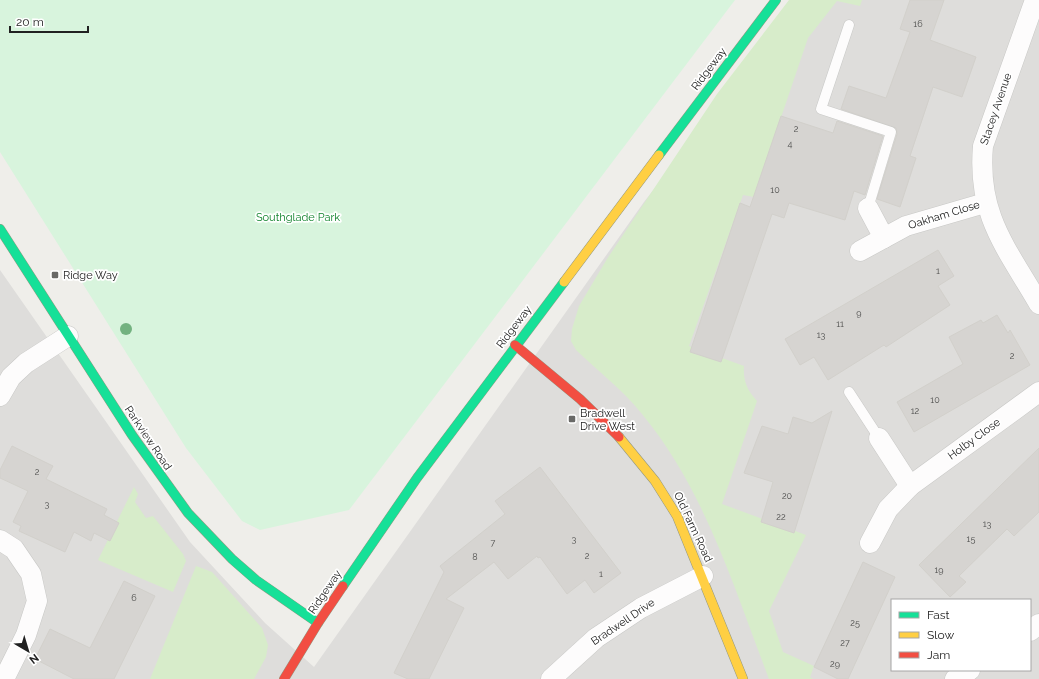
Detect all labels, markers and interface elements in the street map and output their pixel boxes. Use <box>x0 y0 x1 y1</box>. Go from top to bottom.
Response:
scale bar <box>10 8 88 34</box>
text: 20 m <box>16 15 44 29</box>
house number: 16 <box>913 19 923 29</box>
street label: Ridgeway <box>689 45 729 93</box>
street label: Stacey Avenue <box>978 71 1015 147</box>
house number: 2 <box>794 124 799 134</box>
house number: 4 <box>788 139 793 149</box>
house number: 10 <box>770 185 780 195</box>
street label: Oakham Close <box>907 198 982 232</box>
park label: Southglade Park <box>256 211 340 224</box>
house number: 1 <box>936 266 940 276</box>
place label: Ridge Way <box>63 269 118 282</box>
marker: Ridge Way <box>50 270 60 280</box>
street label: Ridgeway <box>494 303 534 351</box>
house number: 9 <box>856 308 862 318</box>
house number: 11 <box>836 319 844 329</box>
house number: 13 <box>817 330 826 340</box>
house number: 2 <box>1010 351 1015 361</box>
house number: 10 <box>930 395 940 405</box>
street label: Parkview Road <box>122 403 174 473</box>
house number: 12 <box>911 406 920 416</box>
place label: Bradwell Drive West <box>580 407 635 433</box>
marker: Bradwell Drive West <box>567 414 577 424</box>
street label: Holby Close <box>945 415 1003 462</box>
house number: 2 <box>35 467 40 477</box>
street label: Old Farm Road <box>671 490 715 564</box>
house number: 20 <box>782 491 793 501</box>
house number: 3 <box>45 499 50 509</box>
house number: 22 <box>776 512 786 522</box>
house number: 13 <box>983 519 992 529</box>
house number: 3 <box>572 534 577 544</box>
house number: 15 <box>967 534 975 544</box>
house number: 7 <box>491 538 496 548</box>
house number: 2 <box>585 551 590 561</box>
house number: 8 <box>472 552 478 562</box>
house number: 19 <box>934 565 944 575</box>
street label: Ridgeway <box>306 568 344 616</box>
house number: 1 <box>599 569 603 579</box>
house number: 6 <box>131 593 137 603</box>
street label: Bradwell Drive <box>589 596 658 648</box>
legend <box>891 599 1031 671</box>
text: Fast <box>927 608 950 622</box>
house number: 25 <box>850 618 860 628</box>
text: Slow <box>927 628 954 642</box>
north arrow <box>8 631 48 671</box>
house number: 27 <box>840 638 850 648</box>
text: Jam <box>927 648 950 662</box>
text: N <box>27 651 41 666</box>
house number: 29 <box>830 659 840 669</box>

